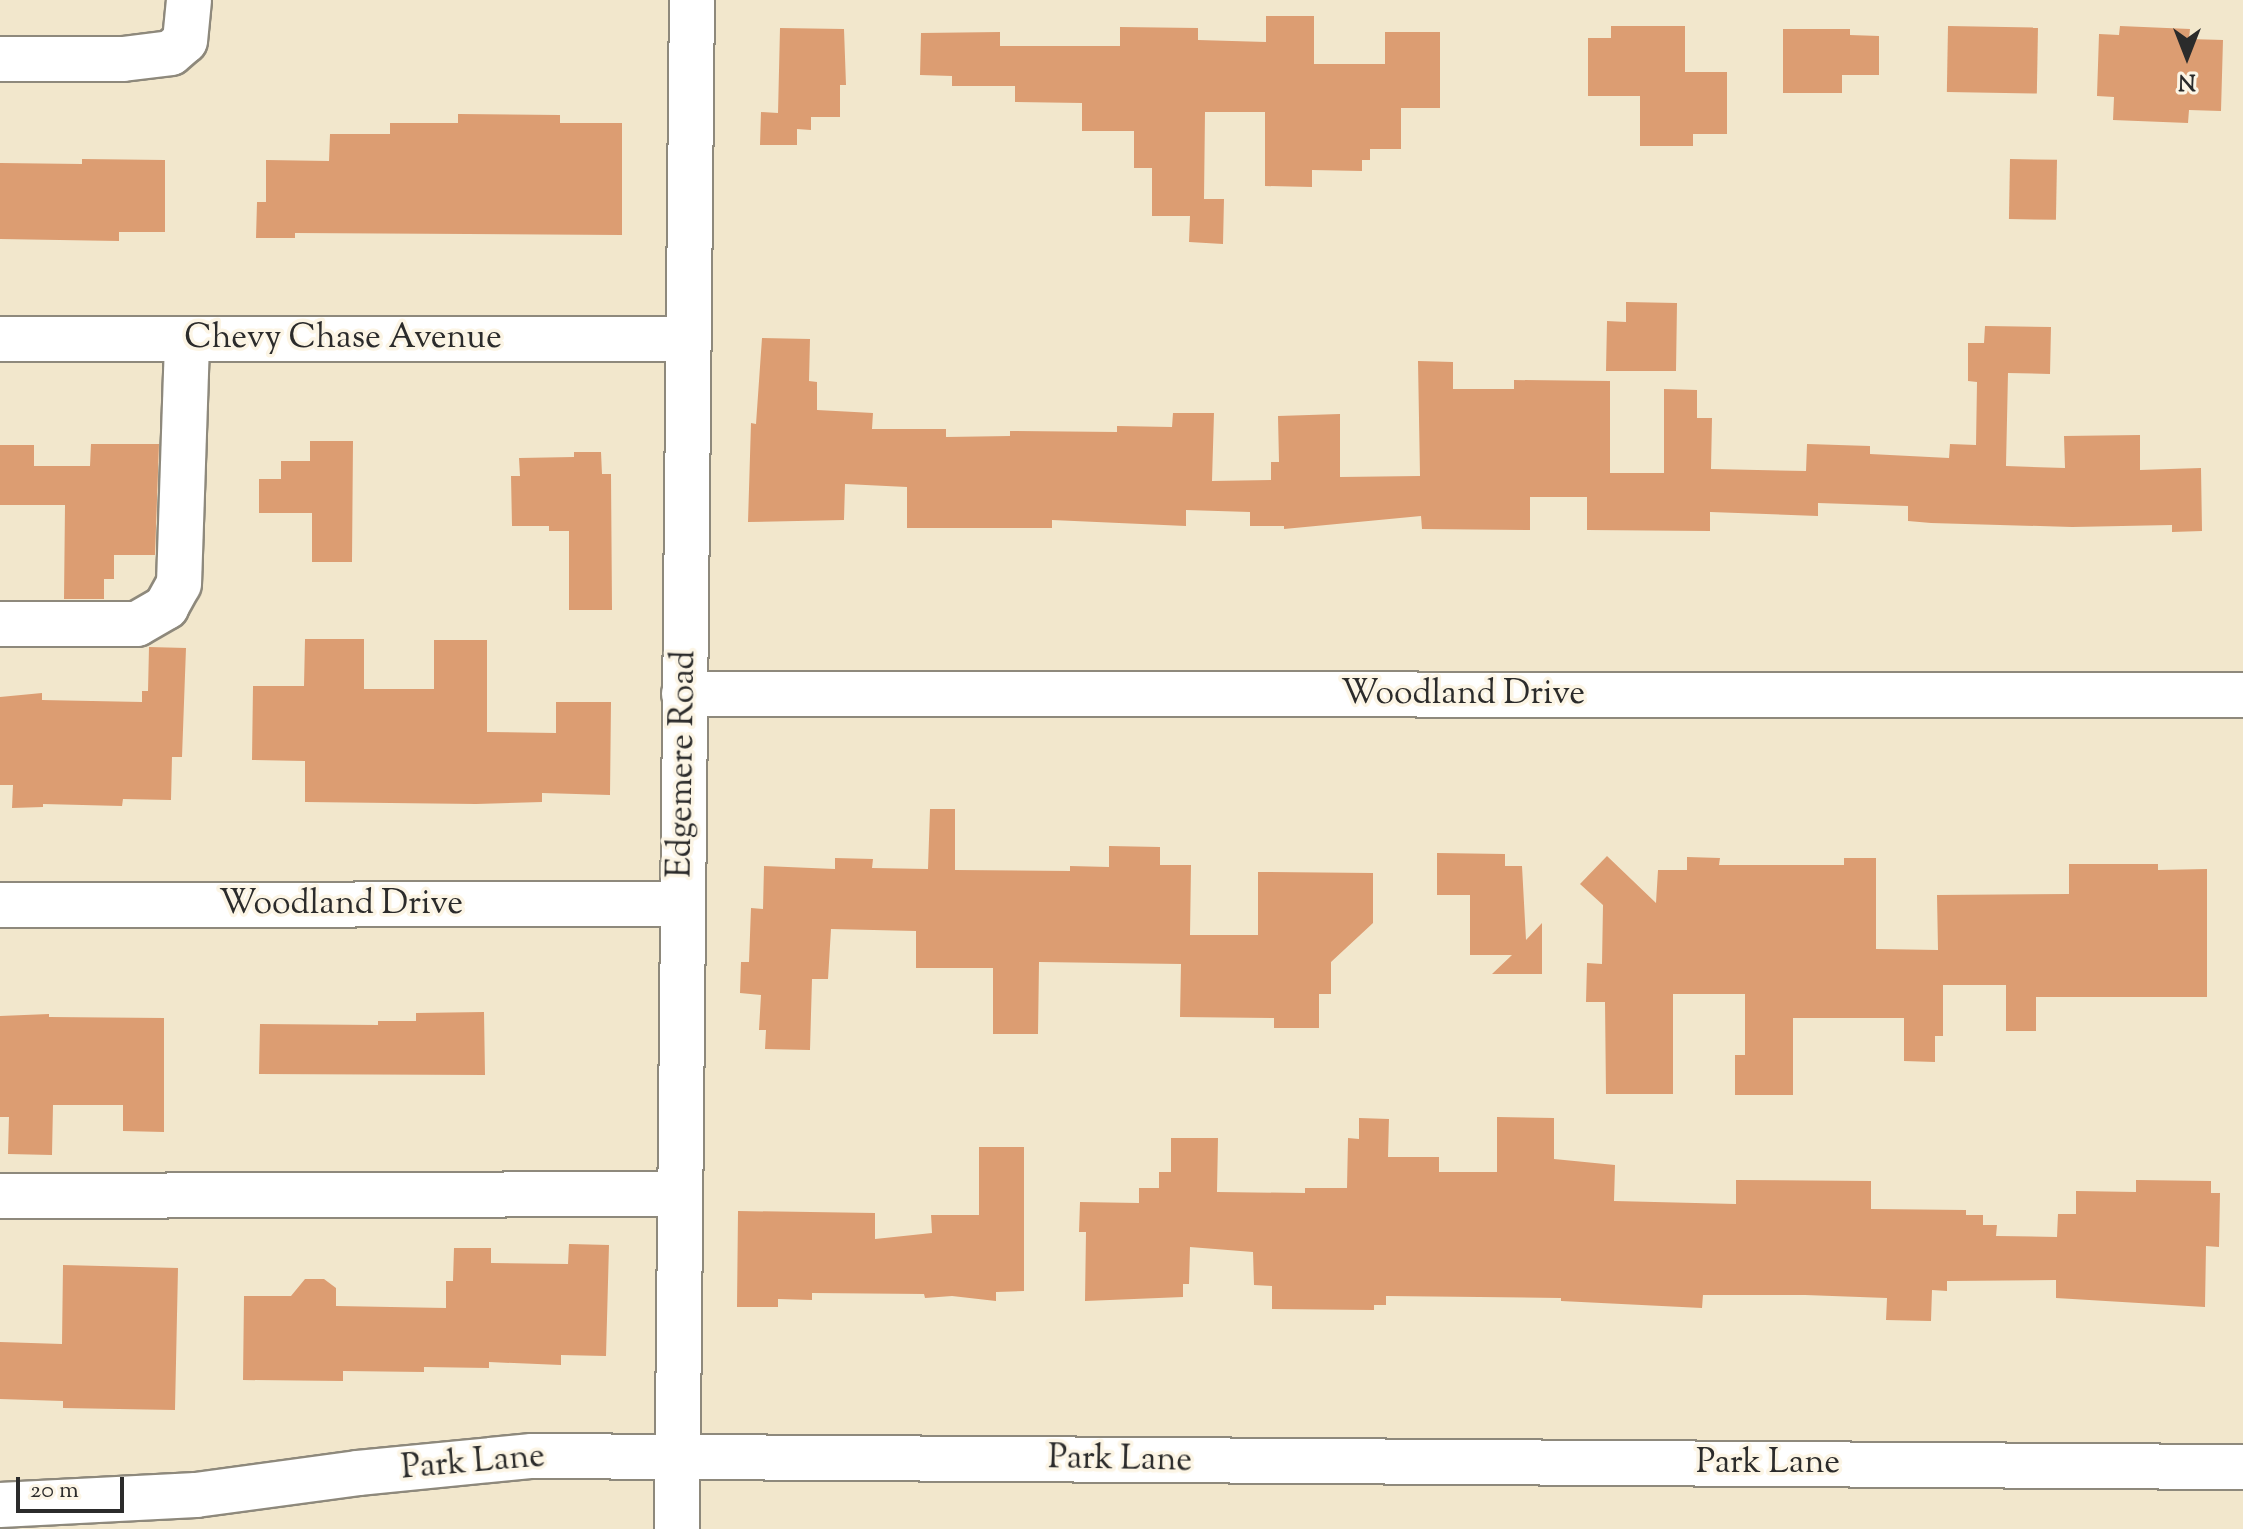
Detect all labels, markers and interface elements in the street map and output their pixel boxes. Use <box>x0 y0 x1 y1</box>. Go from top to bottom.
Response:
north arrow <box>2147 16 2227 96</box>
text: N <box>2178 64 2196 96</box>
street label: Chevy Chase Avenue <box>184 319 502 359</box>
street label: Edgemere Road <box>661 650 705 878</box>
street label: Woodland Drive <box>1341 675 1585 715</box>
street label: Woodland Drive <box>219 885 463 925</box>
street label: Park Lane <box>399 1436 547 1490</box>
street label: Park Lane <box>1048 1438 1192 1482</box>
street label: Park Lane <box>1696 1444 1840 1484</box>
scale bar <box>20 1461 128 1511</box>
text: 20 m <box>30 1474 79 1508</box>

